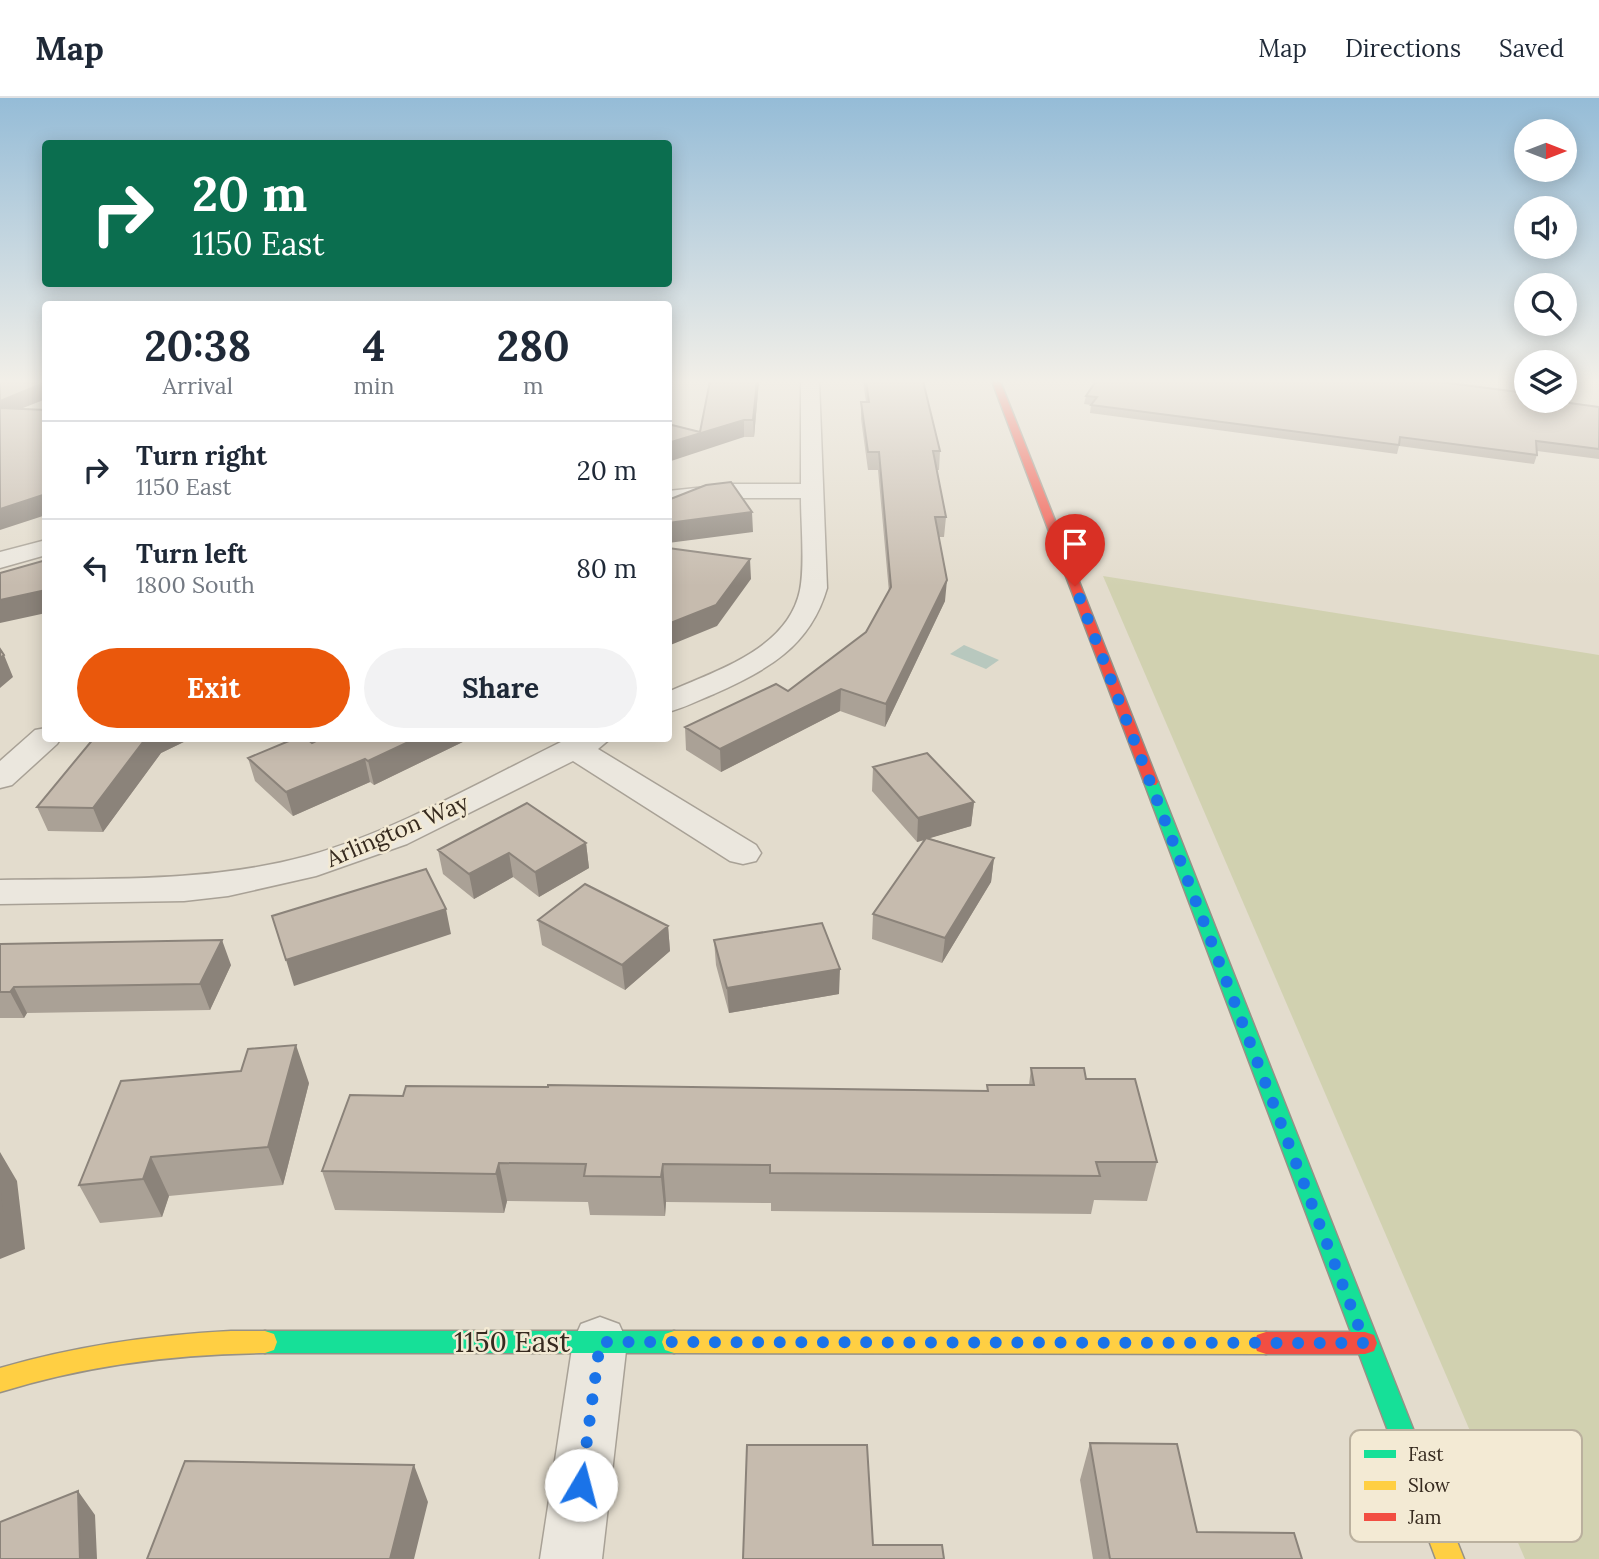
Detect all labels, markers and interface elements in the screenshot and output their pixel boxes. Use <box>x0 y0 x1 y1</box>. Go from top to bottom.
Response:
text: Map <box>35 27 104 69</box>
text: Map <box>1258 33 1307 64</box>
text: Directions <box>1345 33 1461 64</box>
text: Saved <box>1499 33 1564 64</box>
north arrow <box>1514 119 1577 182</box>
map controls <box>1514 119 1577 413</box>
text: 20 m <box>192 162 307 224</box>
icon: right <box>77 168 168 259</box>
button: sound <box>1514 196 1577 259</box>
text: 1150 East <box>192 223 325 264</box>
button: search <box>1514 273 1577 336</box>
text: 20:38 <box>144 319 251 373</box>
text: 4 <box>363 319 385 373</box>
text: 280 <box>497 319 570 373</box>
button: layers <box>1514 350 1577 413</box>
text: Arrival <box>163 371 233 400</box>
text: min <box>354 371 395 400</box>
text: m <box>523 371 544 400</box>
text: Turn right <box>136 439 267 472</box>
icon: right <box>77 451 115 489</box>
text: 20 m <box>577 454 637 487</box>
text: 1150 East <box>136 472 231 501</box>
pin <box>1045 514 1105 586</box>
icon: arrive <box>1056 525 1094 563</box>
text: Turn left <box>136 537 247 570</box>
icon: left <box>77 549 115 587</box>
text: 80 m <box>576 552 637 585</box>
text: 1800 South <box>136 570 255 599</box>
button: Exit <box>77 648 350 728</box>
button: Share <box>364 648 637 728</box>
street label: Arlington Way <box>321 787 473 873</box>
street label: 1150 East <box>454 1324 570 1360</box>
legend <box>1350 1430 1582 1542</box>
text: Fast <box>1408 1442 1444 1466</box>
position arrow <box>544 1448 618 1522</box>
text: Slow <box>1408 1473 1451 1497</box>
text: Jam <box>1407 1505 1442 1529</box>

